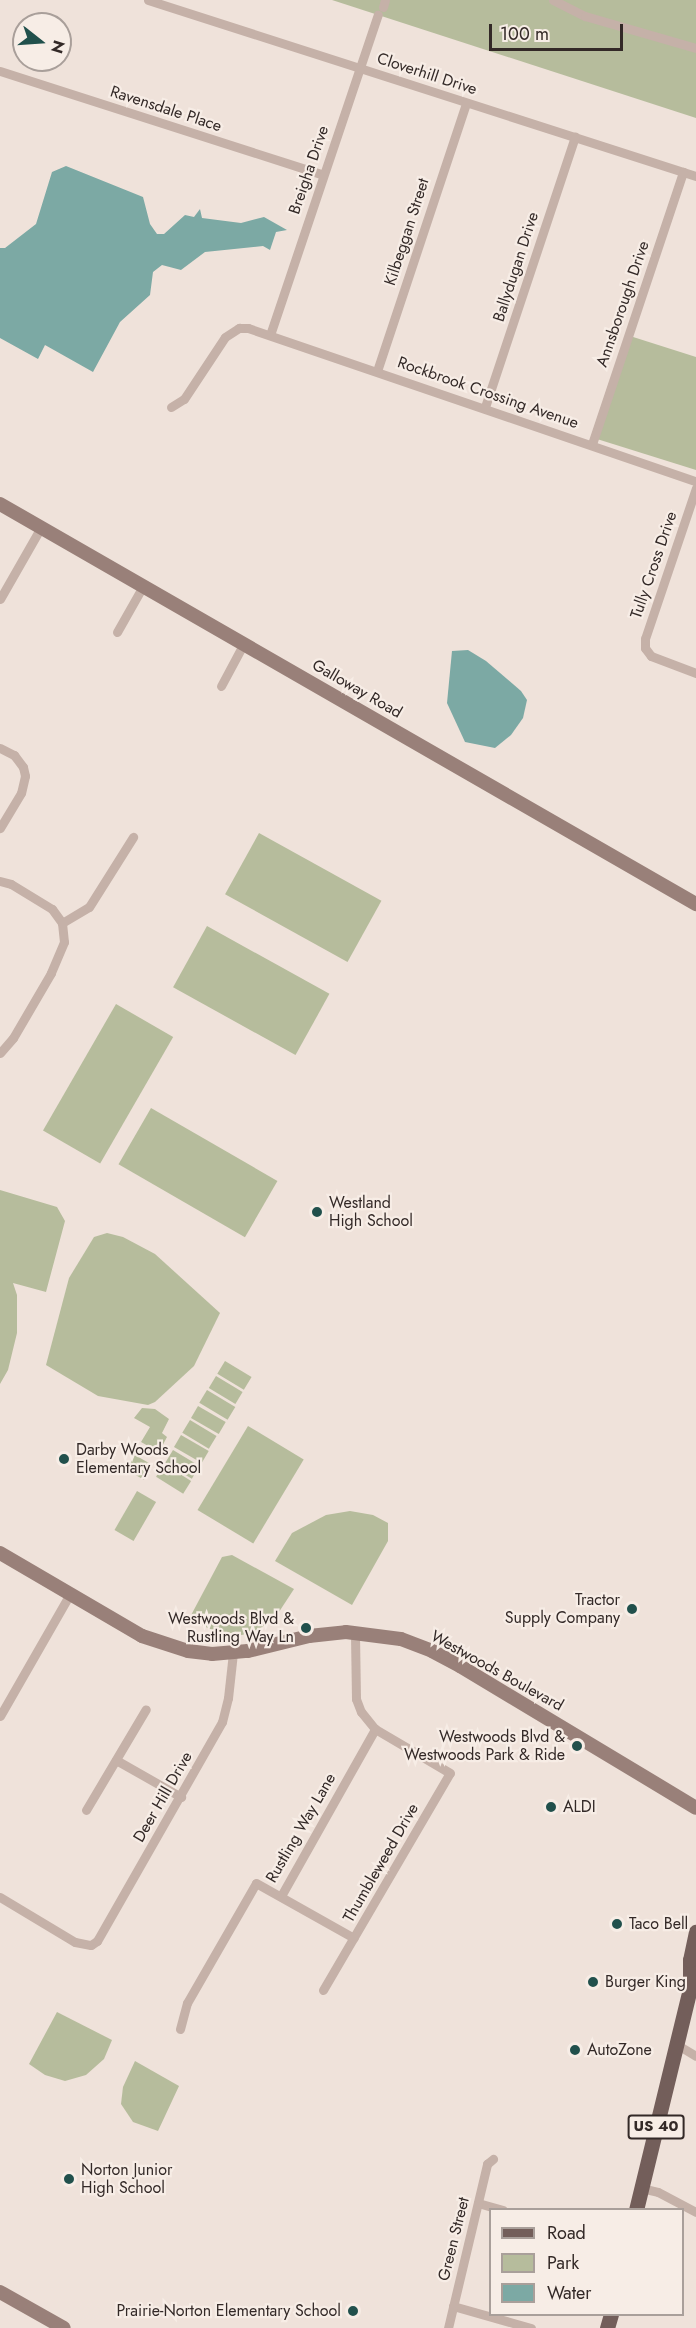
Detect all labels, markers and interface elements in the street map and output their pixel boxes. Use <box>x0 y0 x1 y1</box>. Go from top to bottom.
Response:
north arrow <box>12 12 72 72</box>
scale bar <box>492 12 626 50</box>
text: 100 m <box>500 21 549 47</box>
text: N <box>45 37 71 56</box>
street label: Cloverhill Drive <box>375 49 479 99</box>
street label: Ravensdale Place <box>108 82 224 136</box>
street label: Breigha Drive <box>285 123 333 217</box>
street label: Kilbeggan Street <box>381 176 433 288</box>
street label: Ballydugan Drive <box>489 210 543 324</box>
street label: Annsborough Drive <box>592 239 654 369</box>
street label: Rockbrook Crossing Avenue <box>395 353 581 433</box>
street label: Tully Cross Drive <box>627 509 681 621</box>
street label: Galloway Road <box>309 655 405 723</box>
place label: Westland High School <box>329 1193 413 1231</box>
marker: Westland High School <box>310 1205 324 1219</box>
place label: Darby Woods Elementary School <box>76 1440 201 1478</box>
marker: Darby Woods Elementary School <box>57 1452 71 1466</box>
place label: Tractor Supply Company <box>505 1590 620 1628</box>
marker: Tractor Supply Company <box>625 1602 639 1616</box>
place label: Westwoods Blvd & Rustling Way Ln <box>168 1609 294 1647</box>
marker: Westwoods Blvd & Rustling Way Ln <box>299 1621 313 1635</box>
street label: Westwoods Boulevard <box>427 1627 567 1715</box>
place label: Westwoods Blvd & Westwoods Park & Ride <box>404 1727 565 1765</box>
marker: Westwoods Blvd & Westwoods Park & Ride <box>570 1739 584 1753</box>
street label: Deer Hill Drive <box>129 1748 197 1846</box>
street label: Rustling Way Lane <box>262 1770 340 1886</box>
place label: ALDI <box>563 1797 596 1817</box>
street label: Thumbleweed Drive <box>339 1800 423 1926</box>
marker: ALDI <box>544 1800 558 1814</box>
place label: Taco Bell <box>629 1914 688 1934</box>
marker: Taco Bell <box>610 1917 624 1931</box>
place label: Burger King <box>605 1972 686 1992</box>
marker: Burger King <box>586 1975 600 1989</box>
place label: AutoZone <box>587 2040 652 2060</box>
marker: AutoZone <box>568 2043 582 2057</box>
road number: US 40 <box>628 2115 684 2139</box>
place label: Norton Junior High School <box>81 2160 172 2198</box>
marker: Norton Junior High School <box>62 2172 76 2186</box>
street label: Green Street <box>434 2195 474 2283</box>
legend <box>489 2208 684 2316</box>
text: Road <box>547 2220 586 2246</box>
text: Park <box>547 2250 579 2276</box>
text: Water <box>547 2280 591 2306</box>
place label: Prairie-Norton Elementary School <box>116 2301 341 2321</box>
marker: Prairie-Norton Elementary School <box>346 2304 360 2318</box>

